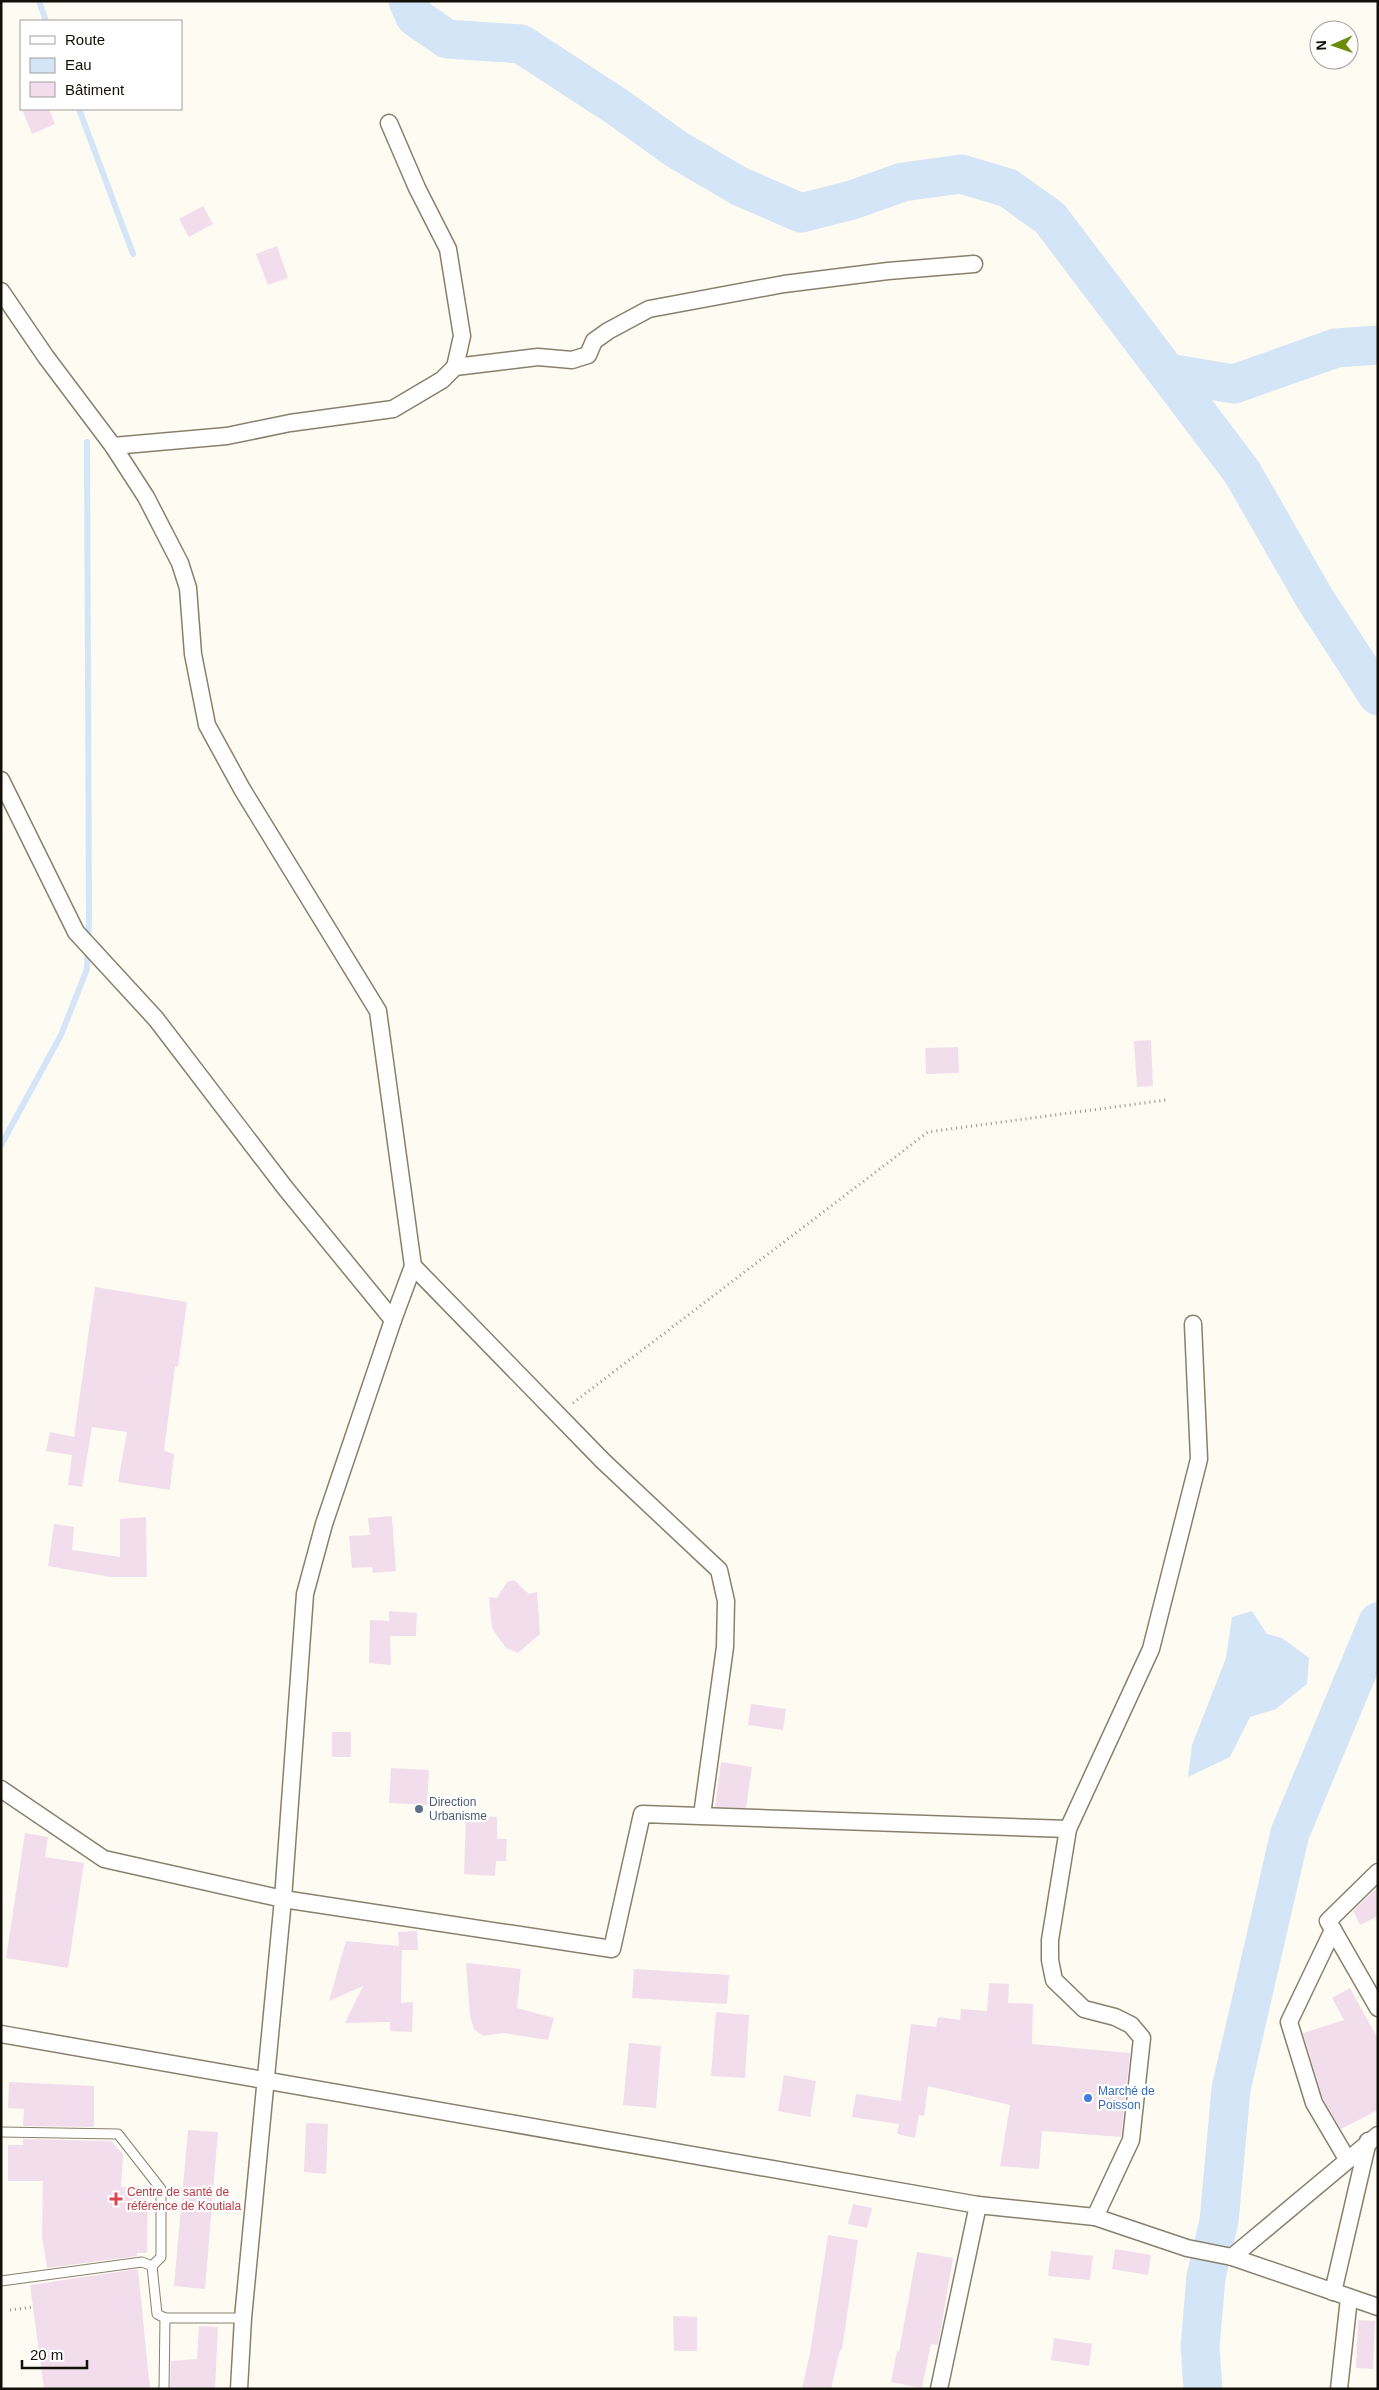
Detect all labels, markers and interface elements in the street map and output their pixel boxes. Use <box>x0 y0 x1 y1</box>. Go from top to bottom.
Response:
legend <box>20 20 182 110</box>
north arrow <box>1309 20 1359 70</box>
text: Route <box>65 31 105 48</box>
text: N <box>1313 40 1329 51</box>
text: Eau <box>65 56 92 73</box>
text: Bâtiment <box>65 81 125 98</box>
place label: Direction Urbanisme <box>429 1795 487 1823</box>
marker: Direction Urbanisme <box>413 1803 425 1815</box>
place label: Marché de Poisson <box>1098 2084 1155 2112</box>
marker: Marché de Poisson <box>1082 2092 1094 2104</box>
place label: Centre de santé de référence de Koutiala <box>127 2185 241 2213</box>
marker: Centre de santé de référence de Koutiala <box>109 2192 123 2206</box>
scale bar <box>22 2338 88 2370</box>
text: 20 m <box>30 2346 63 2363</box>

